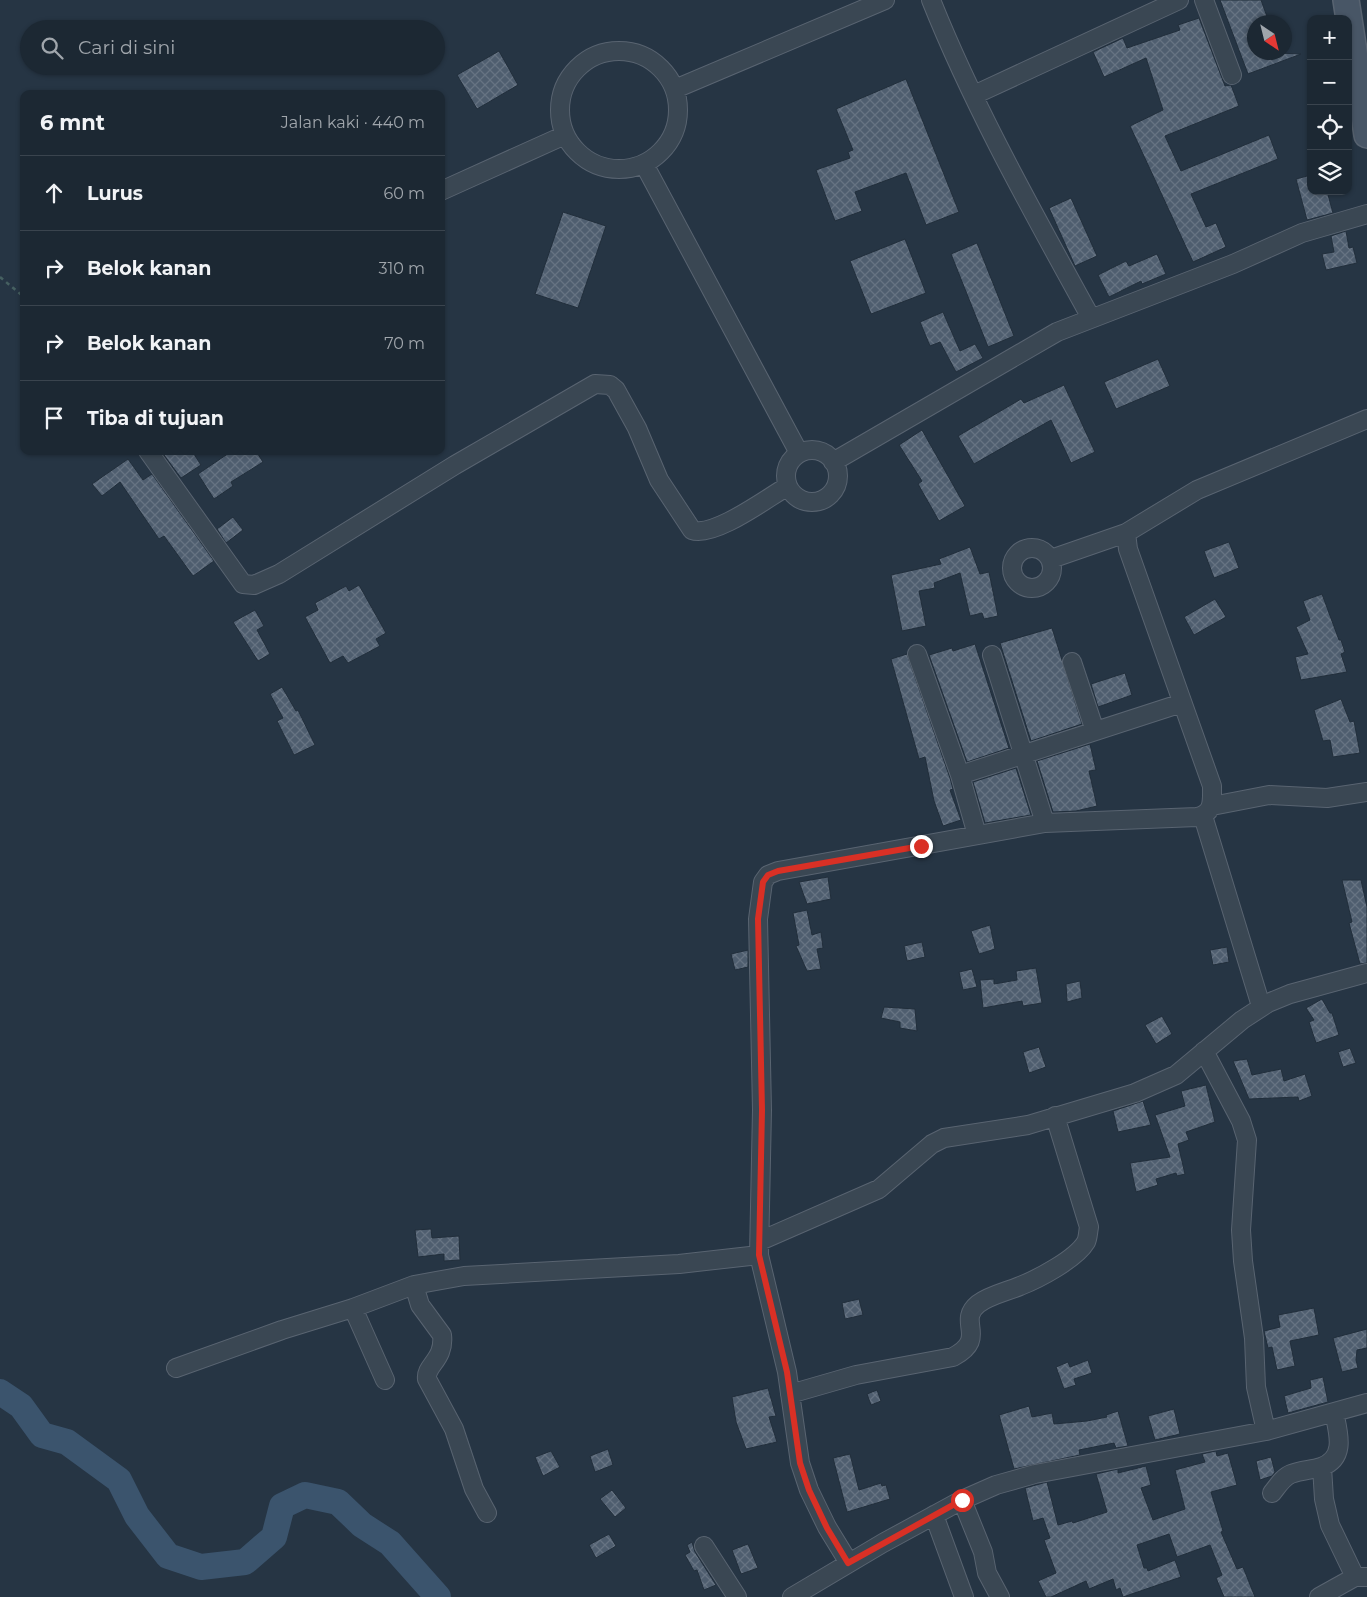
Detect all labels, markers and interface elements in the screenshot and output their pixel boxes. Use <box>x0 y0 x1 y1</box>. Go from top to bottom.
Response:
north arrow <box>1247 15 1292 60</box>
map controls <box>1307 15 1352 195</box>
button: + <box>1307 15 1352 60</box>
search box <box>20 20 445 75</box>
icon: search <box>38 34 66 62</box>
text: Cari di sini <box>78 36 175 59</box>
button: − <box>1307 60 1352 105</box>
button: locate <box>1307 105 1352 150</box>
text: 6 mnt <box>40 110 105 135</box>
text: Jalan kaki · 440 m <box>281 113 425 132</box>
button: layers <box>1307 150 1352 195</box>
icon: ahead <box>40 179 68 207</box>
text: Lurus <box>87 182 143 205</box>
text: 60 m <box>383 184 425 203</box>
icon: right <box>40 254 68 282</box>
text: Belok kanan <box>87 257 211 280</box>
text: 310 m <box>378 259 425 278</box>
icon: right <box>40 329 68 357</box>
text: Belok kanan <box>87 332 211 355</box>
text: 70 m <box>384 334 425 353</box>
icon: arrive <box>40 404 68 432</box>
text: Tiba di tujuan <box>87 407 224 430</box>
route end <box>910 835 933 858</box>
route start <box>951 1489 974 1512</box>

